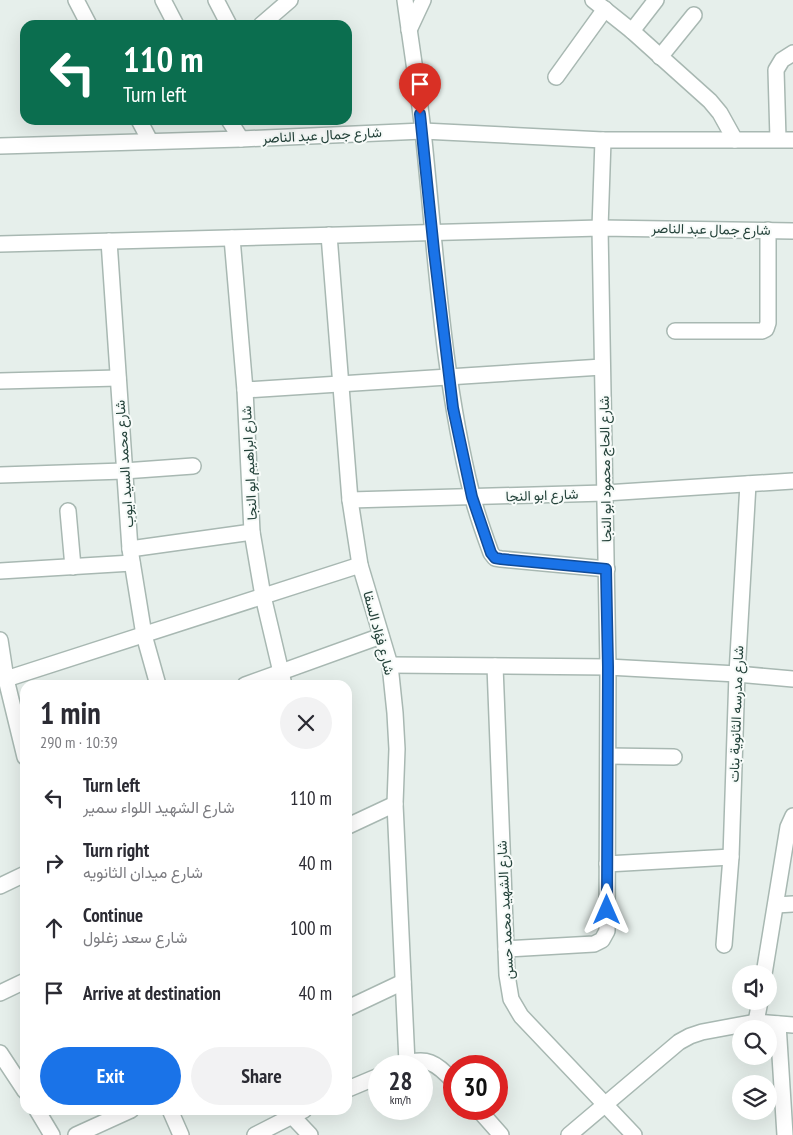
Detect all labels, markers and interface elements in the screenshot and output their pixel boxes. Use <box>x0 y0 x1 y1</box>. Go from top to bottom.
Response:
text: 110 m <box>123 36 204 82</box>
icon: left <box>40 40 105 105</box>
pin <box>399 63 441 114</box>
icon: arrive <box>406 70 434 98</box>
text: Turn left <box>123 80 187 108</box>
street label: شارع جمال عبد الناصر <box>261 123 382 149</box>
street label: شارع جمال عبد الناصر <box>650 219 771 241</box>
street label: شارع الحاج محمود ابو النجا <box>595 395 617 542</box>
street label: شارع محمد السيد ايوب <box>111 399 139 528</box>
street label: شارع ابراهيم ابو النجا <box>237 405 263 521</box>
street label: شارع ابو النجا <box>505 485 579 507</box>
street label: شارع فؤاد السقا <box>357 589 399 678</box>
street label: شارع مدرسه الثانوية بنات <box>725 645 749 783</box>
text: 1 min <box>40 693 101 732</box>
button: close <box>280 697 332 749</box>
text: 290 m · 10:39 <box>40 732 118 752</box>
text: Turn left <box>83 773 140 797</box>
icon: left <box>40 784 68 812</box>
text: 110 m <box>290 786 332 810</box>
text: شارع الشهيد اللواء سمير <box>83 797 235 817</box>
text: Turn right <box>83 838 149 862</box>
street label: شارع الشهيد محمد حسن <box>492 840 520 980</box>
icon: right <box>40 849 68 877</box>
text: 40 m <box>299 851 332 875</box>
text: شارع ميدان الثانويه <box>83 862 203 882</box>
position arrow <box>580 883 632 935</box>
text: Continue <box>83 903 143 927</box>
icon: ahead <box>40 914 68 942</box>
text: 100 m <box>290 916 332 940</box>
text: شارع سعد زغلول <box>83 927 187 947</box>
map controls <box>732 965 777 1120</box>
button: sound <box>732 965 777 1010</box>
icon: arrive <box>40 979 68 1007</box>
text: Arrive at destination <box>83 981 221 1005</box>
text: 40 m <box>299 981 332 1005</box>
button: search <box>732 1020 777 1065</box>
button: Exit <box>40 1047 181 1105</box>
button: Share <box>191 1047 332 1105</box>
speed limit sign: 30 <box>443 1055 508 1120</box>
text: 28 <box>389 1065 412 1097</box>
button: layers <box>732 1075 777 1120</box>
text: km/h <box>390 1092 411 1107</box>

